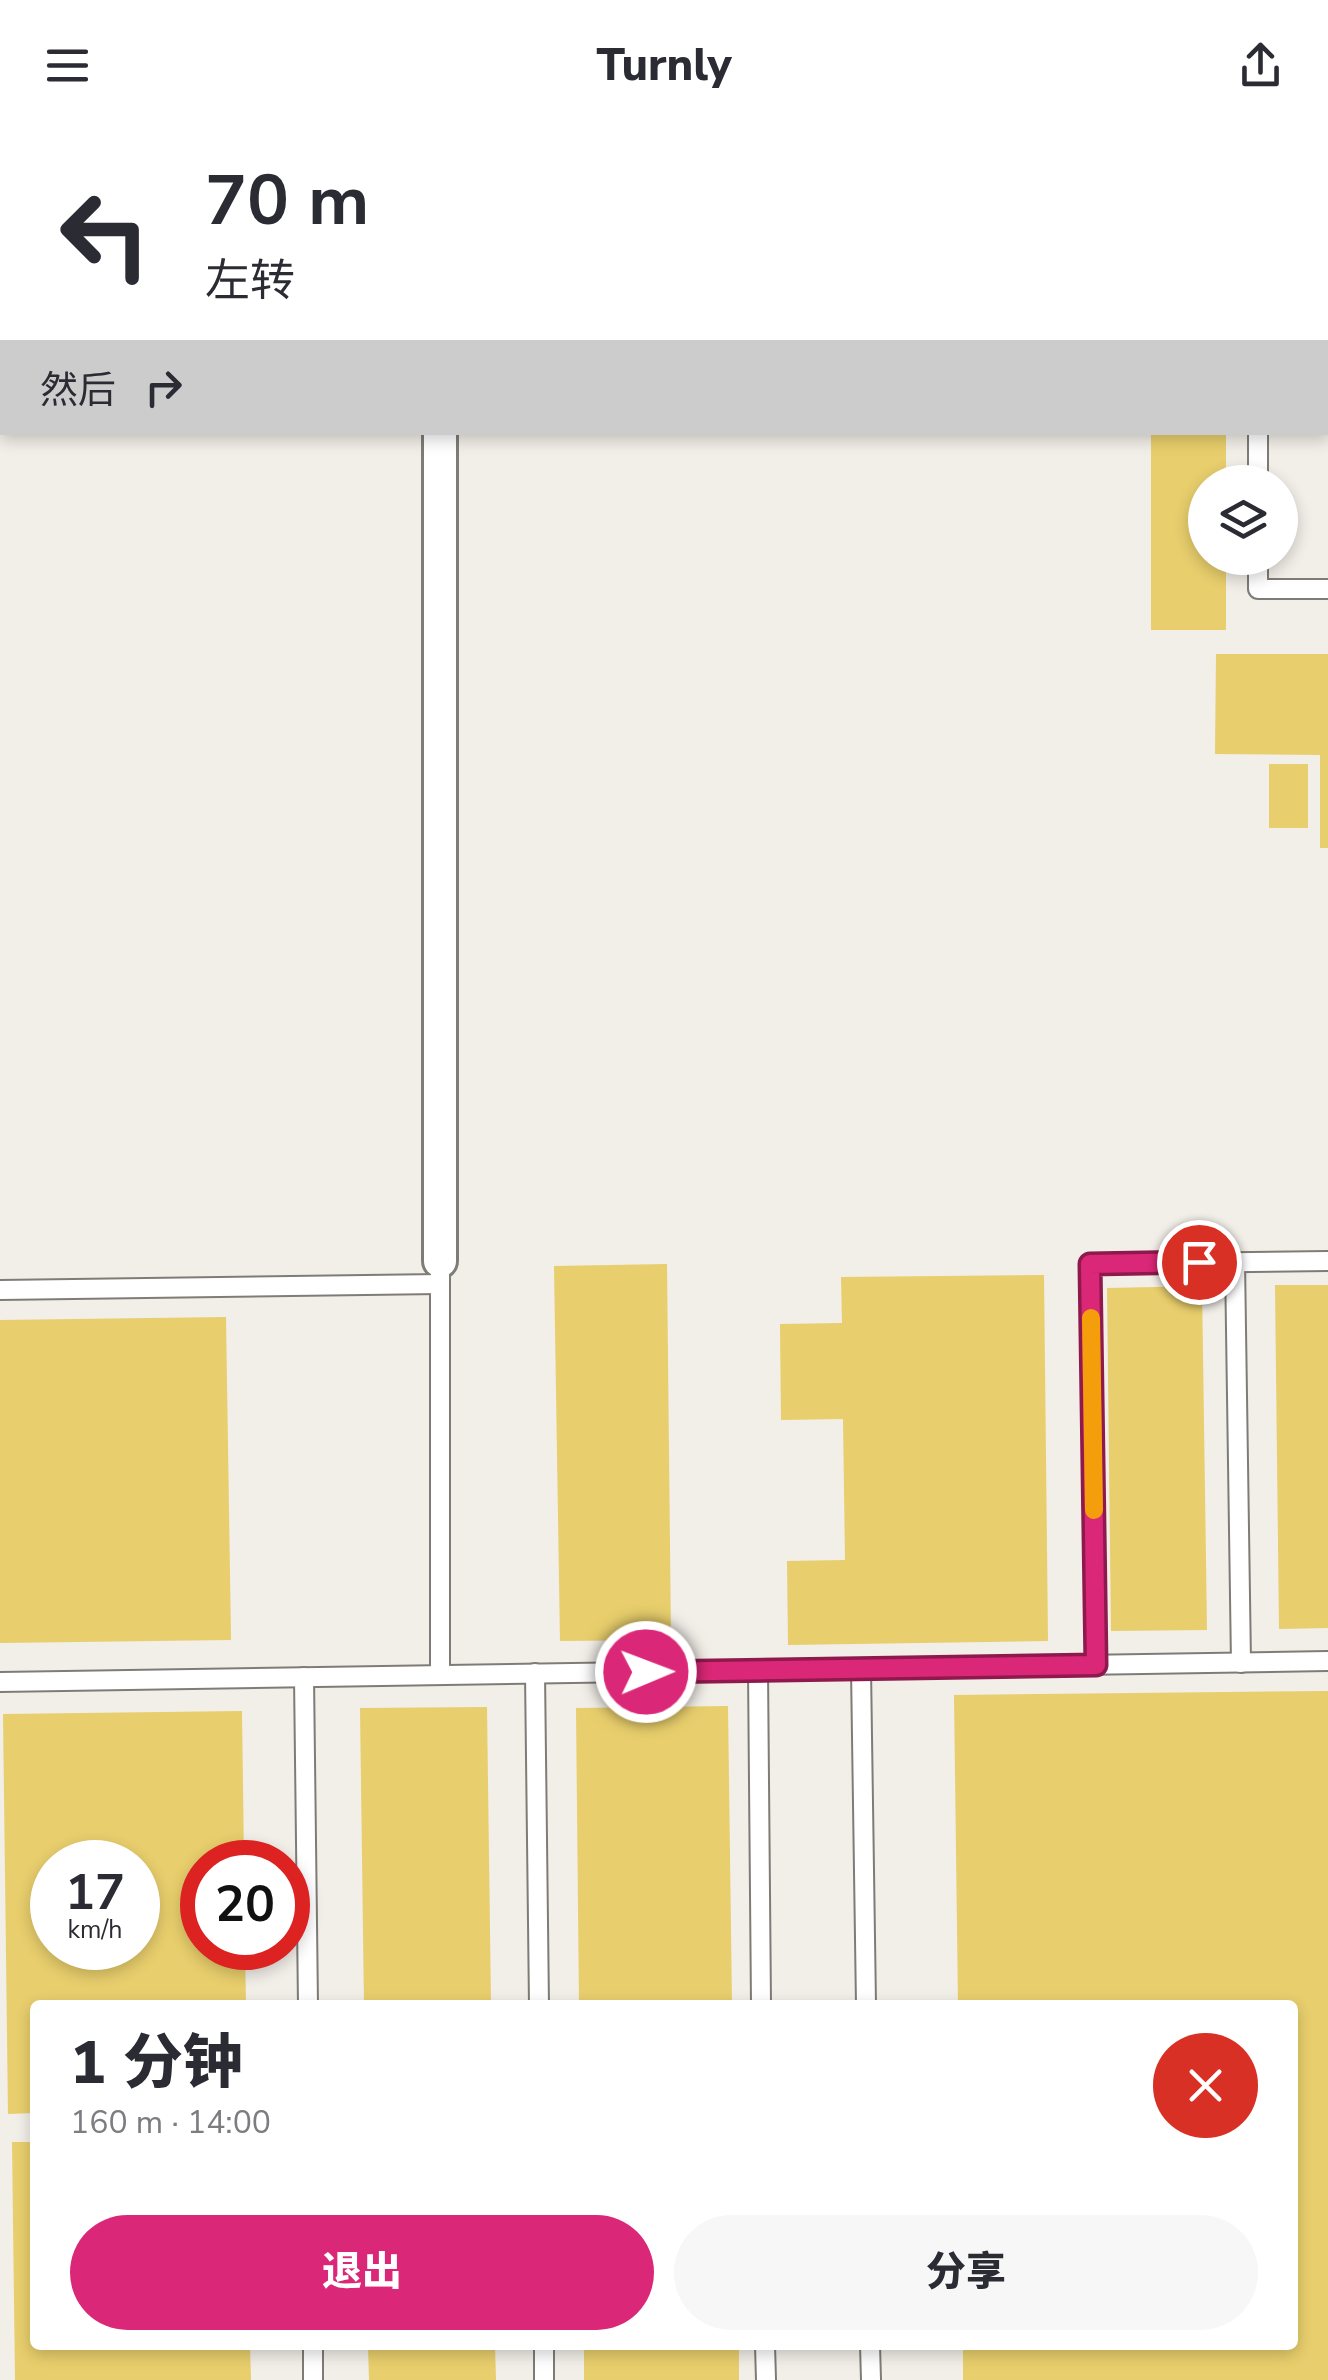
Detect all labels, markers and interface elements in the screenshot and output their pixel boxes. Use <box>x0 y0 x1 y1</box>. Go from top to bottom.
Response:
text: Turnly <box>596 35 732 96</box>
icon: menu <box>40 38 95 93</box>
icon: share <box>1233 38 1288 93</box>
text: 70 m <box>205 153 369 249</box>
icon: left <box>40 170 170 300</box>
text: 左转 <box>205 251 295 312</box>
icon: right <box>136 360 191 415</box>
text: 然后 <box>40 365 116 416</box>
map controls <box>1188 465 1298 575</box>
button: layers <box>1188 465 1298 575</box>
pin <box>1157 1220 1242 1305</box>
icon: arrive <box>1172 1235 1227 1290</box>
position arrow <box>594 1620 698 1724</box>
speed limit sign: 20 <box>180 1840 310 1970</box>
text: 17 <box>65 1858 125 1927</box>
text: km/h <box>67 1913 123 1947</box>
text: 1 分钟 <box>70 2022 243 2104</box>
button: close <box>1153 2033 1258 2138</box>
text: 160 m · 14:00 <box>70 2101 271 2144</box>
button: 退出 <box>70 2215 654 2330</box>
button: 分享 <box>674 2215 1258 2330</box>

